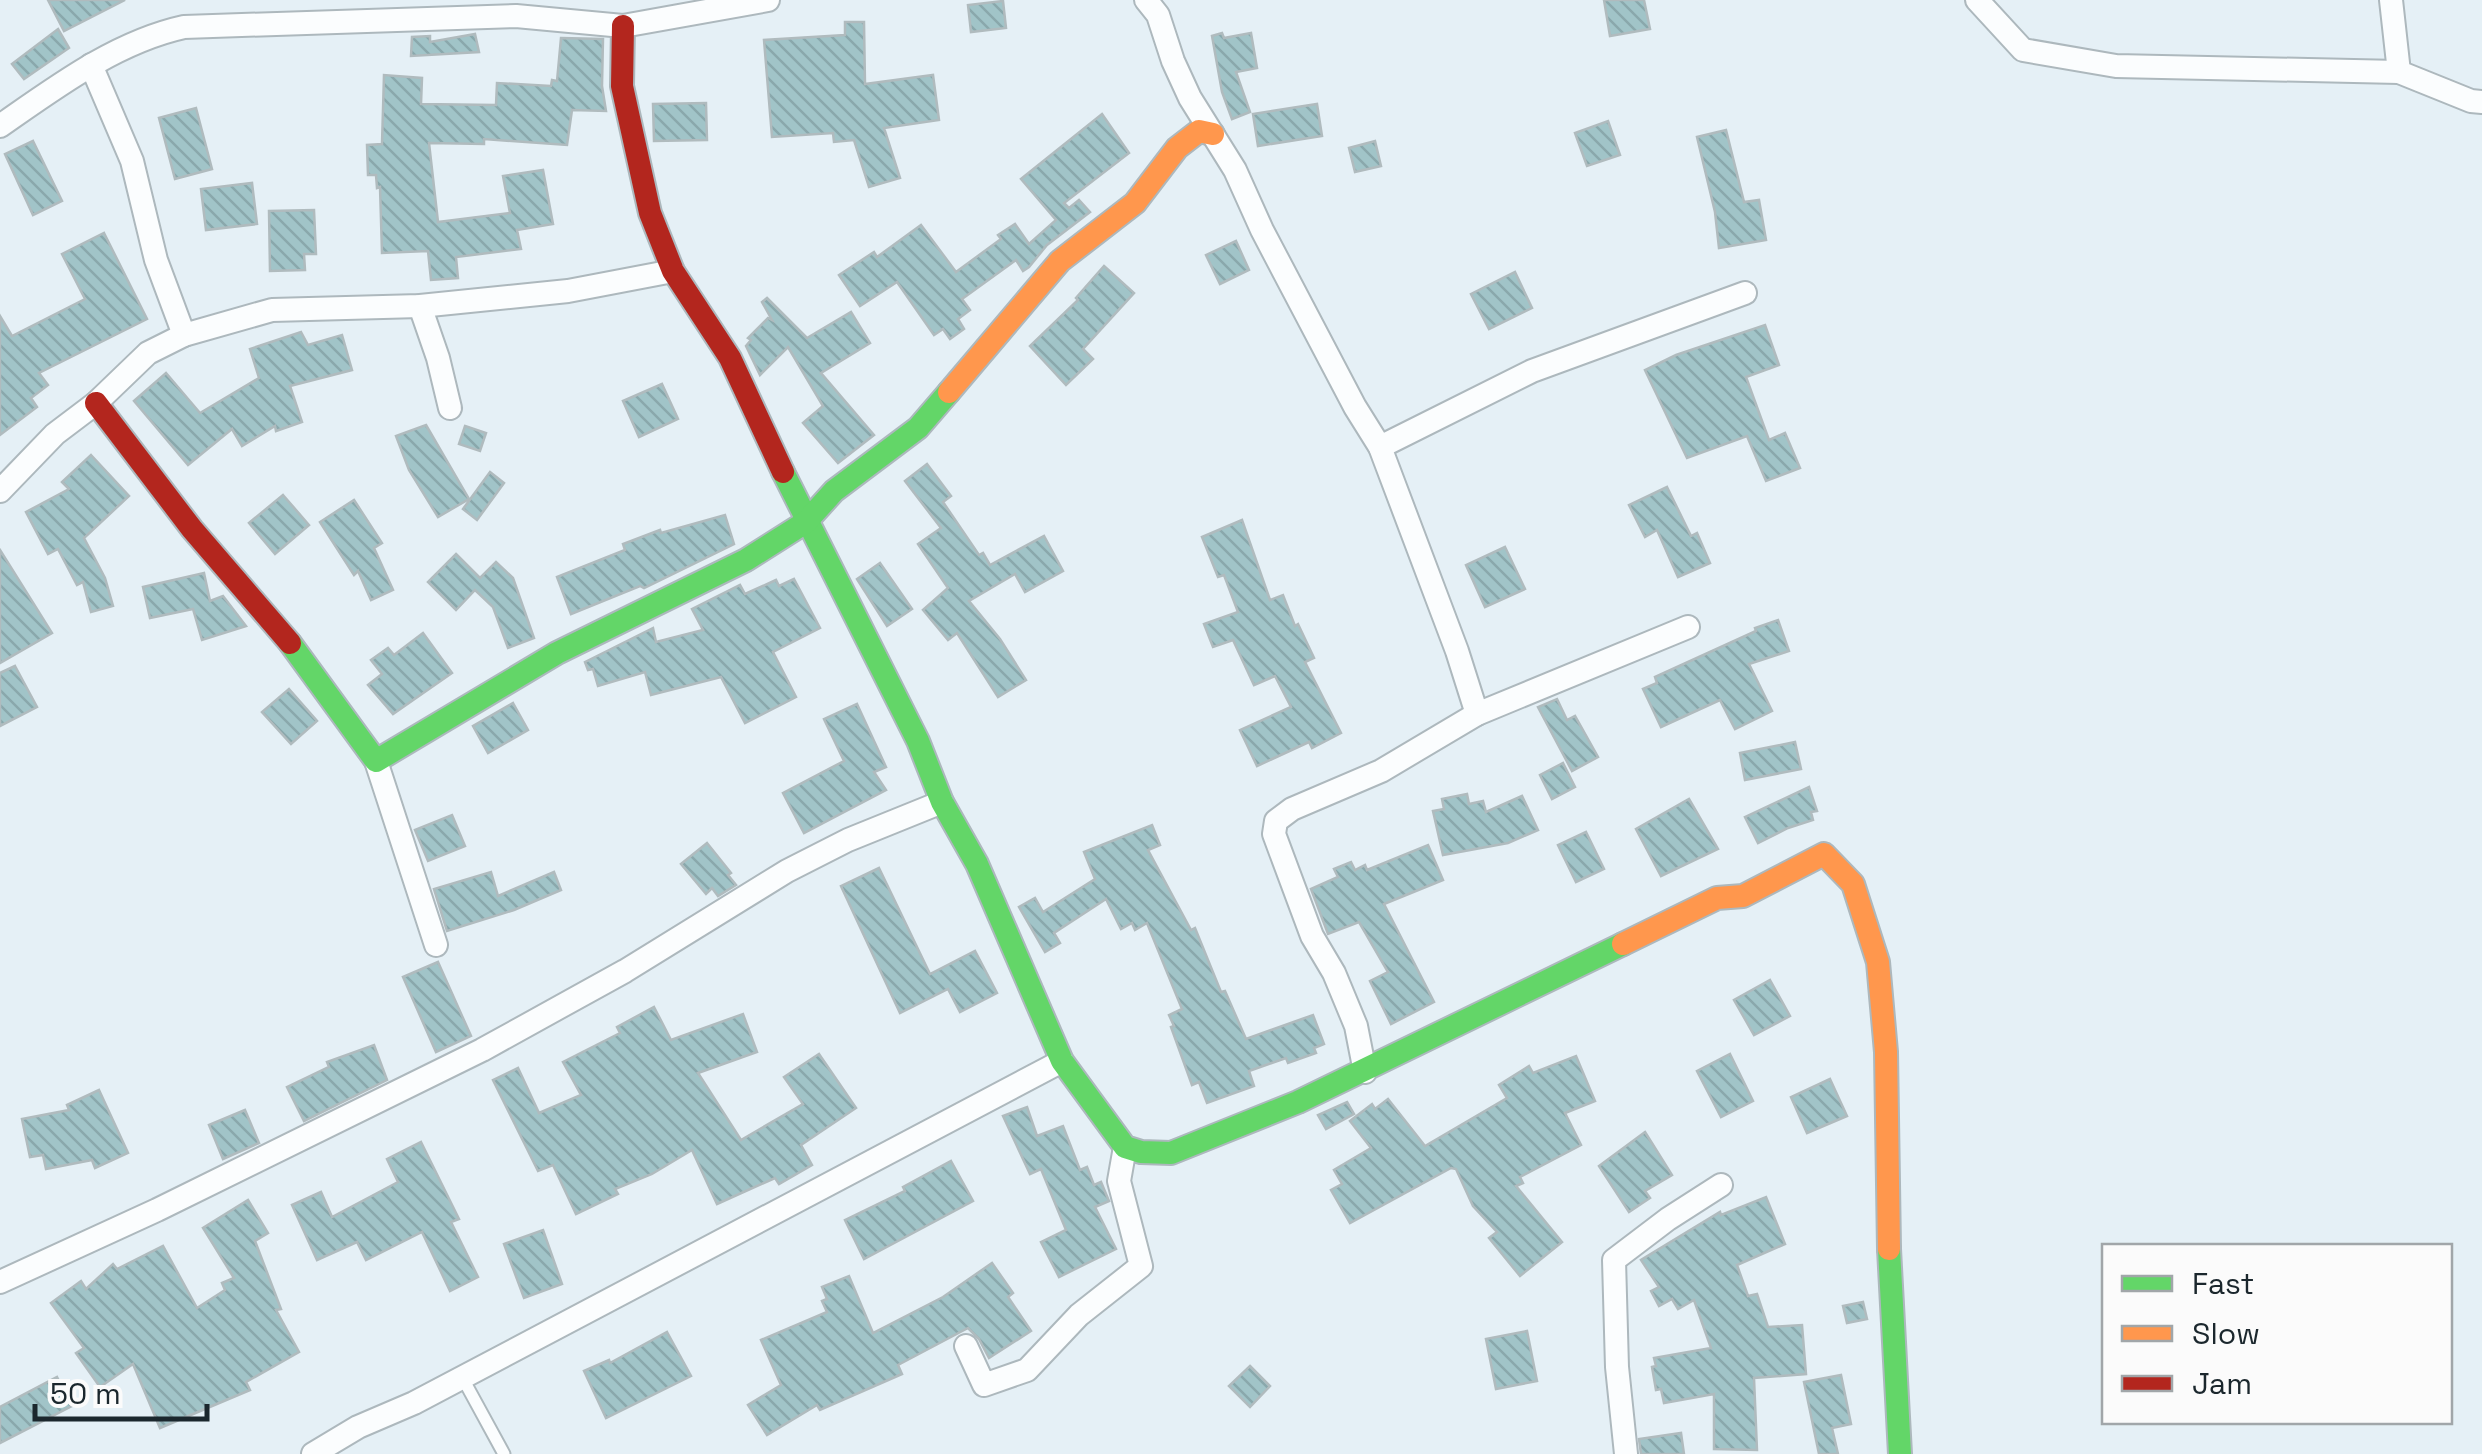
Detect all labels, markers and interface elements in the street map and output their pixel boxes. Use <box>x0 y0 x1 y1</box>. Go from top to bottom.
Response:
legend <box>2102 1244 2452 1424</box>
text: Fast <box>2192 1264 2254 1303</box>
text: Slow <box>2192 1314 2260 1353</box>
scale bar <box>35 1359 208 1421</box>
text: Jam <box>2192 1364 2252 1403</box>
text: 50 m <box>50 1374 121 1413</box>

